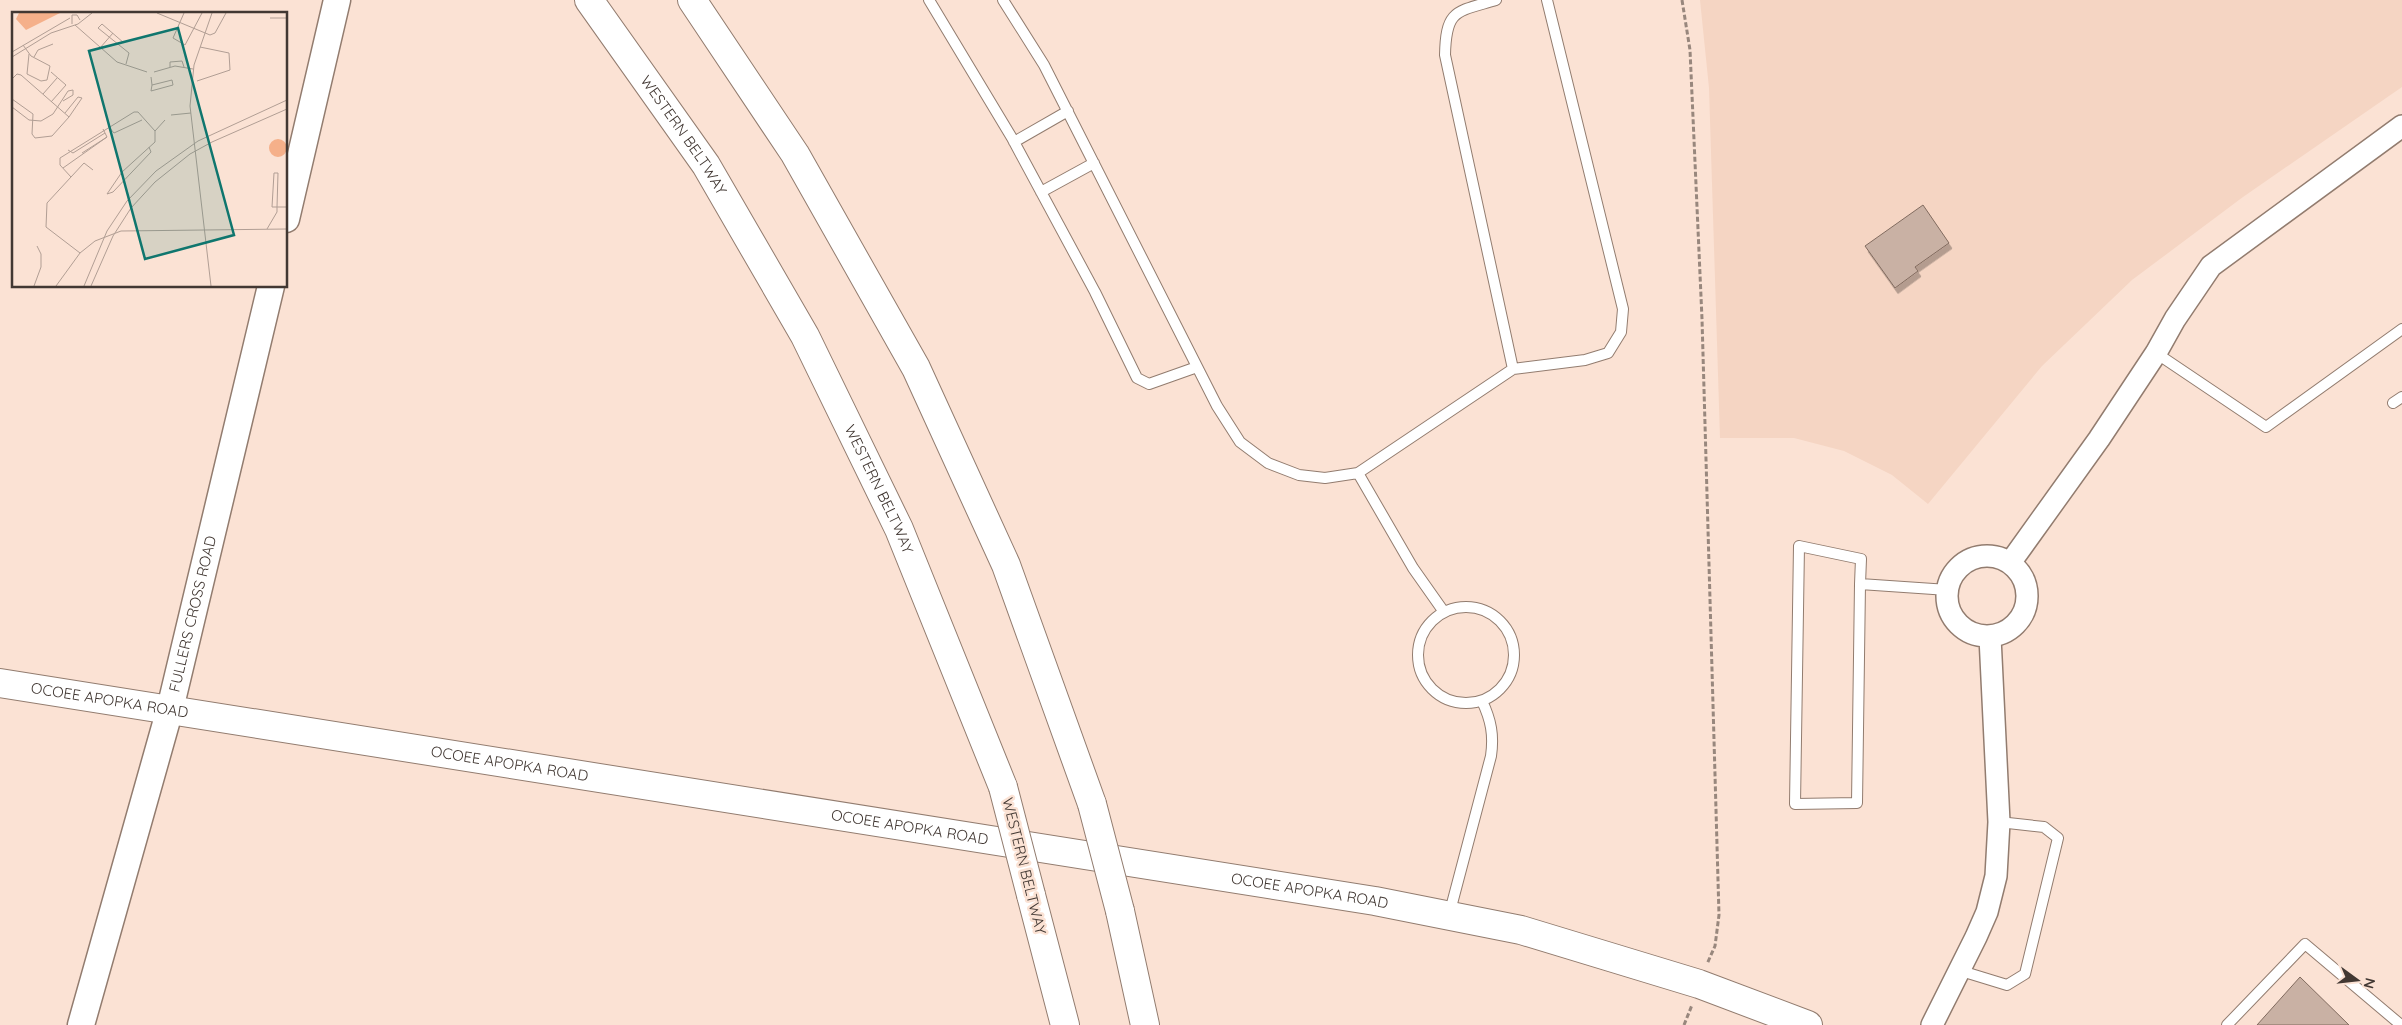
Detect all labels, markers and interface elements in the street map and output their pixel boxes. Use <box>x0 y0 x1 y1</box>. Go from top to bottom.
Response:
inset map <box>12 12 288 288</box>
street label: WESTERN BELTWAY <box>636 72 731 199</box>
street label: WESTERN BELTWAY <box>841 421 918 557</box>
street label: FULLERS CROSS ROAD <box>164 533 220 694</box>
street label: OCOEE APOPKA ROAD <box>30 678 190 722</box>
street label: OCOEE APOPKA ROAD <box>430 741 590 785</box>
street label: WESTERN BELTWAY <box>998 796 1051 937</box>
street label: OCOEE APOPKA ROAD <box>830 805 990 849</box>
street label: OCOEE APOPKA ROAD <box>1230 868 1390 912</box>
north arrow <box>2332 955 2382 1005</box>
text: N <box>2360 976 2380 991</box>

